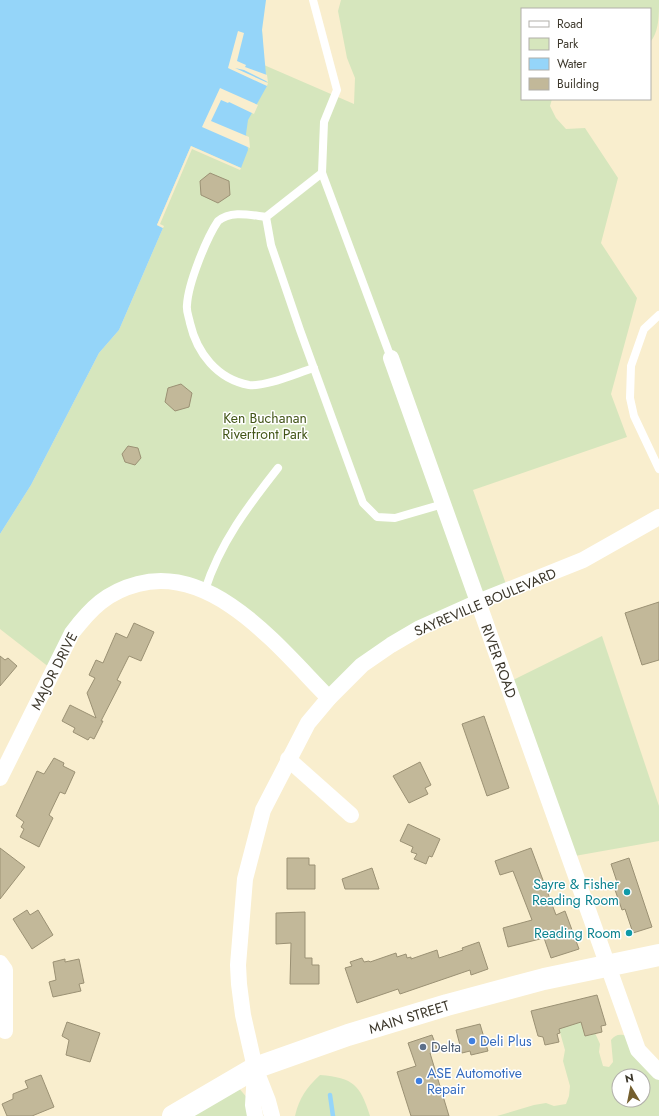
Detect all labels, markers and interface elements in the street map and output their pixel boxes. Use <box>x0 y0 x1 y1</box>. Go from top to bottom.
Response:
legend <box>521 8 651 100</box>
text: Road <box>557 15 583 33</box>
text: Park <box>557 35 579 53</box>
text: Water <box>557 55 588 73</box>
text: Building <box>557 75 599 93</box>
park label: Ken Buchanan Riverfront Park <box>222 408 309 444</box>
street label: SAYREVILLE BOULEVARD <box>411 563 559 641</box>
street label: RIVER ROAD <box>476 621 522 701</box>
street label: MAJOR DRIVE <box>26 629 82 713</box>
place label: Sayre & Fisher Reading Room <box>532 874 619 910</box>
marker: Sayre & Fisher Reading Room <box>622 887 632 897</box>
place label: Reading Room <box>534 923 621 943</box>
marker: Reading Room <box>624 928 634 938</box>
street label: MAIN STREET <box>366 995 452 1039</box>
place label: Deli Plus <box>480 1031 532 1051</box>
marker: Deli Plus <box>467 1036 477 1046</box>
place label: Delta <box>431 1037 461 1057</box>
marker: Delta <box>418 1042 428 1052</box>
place label: ASE Automotive Repair <box>427 1063 522 1099</box>
north arrow <box>611 1068 651 1108</box>
text: N <box>624 1070 635 1087</box>
marker: ASE Automotive Repair <box>414 1076 424 1086</box>

